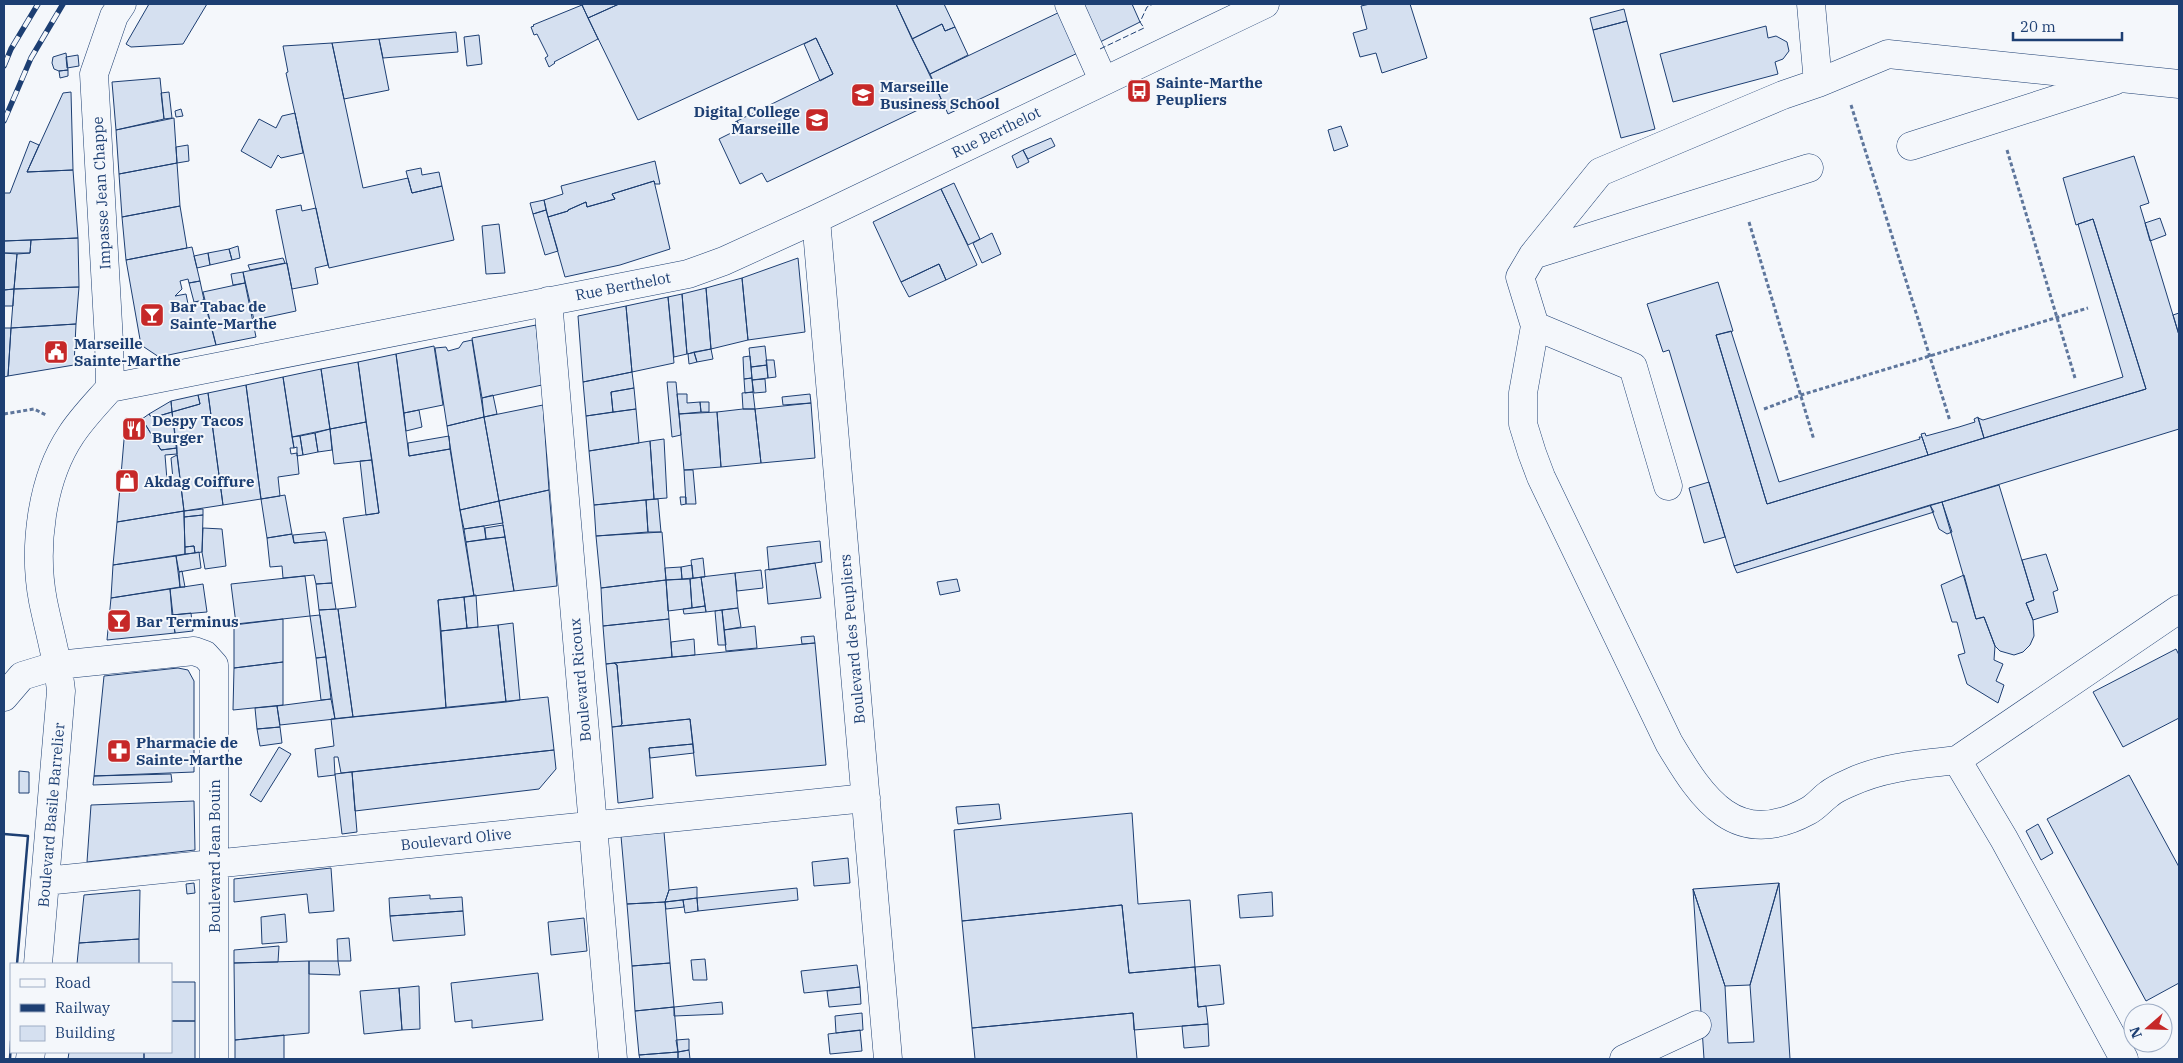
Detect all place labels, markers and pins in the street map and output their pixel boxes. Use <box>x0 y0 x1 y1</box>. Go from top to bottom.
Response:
place label: Sainte-Marthe Peupliers <box>1156 73 1263 109</box>
place label: Marseille Business School <box>880 77 1000 113</box>
bus stop icon: Sainte-Marthe Peupliers <box>1126 78 1152 104</box>
school or university icon: Marseille Business School <box>850 82 876 108</box>
place label: Digital College Marseille <box>694 102 800 138</box>
school or university icon: Digital College Marseille <box>804 107 830 133</box>
place label: Bar Tabac de Sainte-Marthe <box>170 297 277 333</box>
bar icon: Bar Tabac de Sainte-Marthe <box>139 302 165 328</box>
place label: Marseille Sainte-Marthe <box>74 334 181 370</box>
public building icon: Marseille Sainte-Marthe <box>43 339 69 365</box>
place label: Despy Tacos Burger <box>152 411 244 447</box>
restaurant icon: Despy Tacos Burger <box>121 416 147 442</box>
shop icon: Akdag Coiffure <box>114 468 140 494</box>
place label: Akdag Coiffure <box>144 472 254 491</box>
bar icon: Bar Terminus <box>106 608 132 634</box>
place label: Bar Terminus <box>136 612 239 631</box>
place label: Pharmacie de Sainte-Marthe <box>136 733 243 769</box>
pharmacy icon: Pharmacie de Sainte-Marthe <box>106 738 132 764</box>

